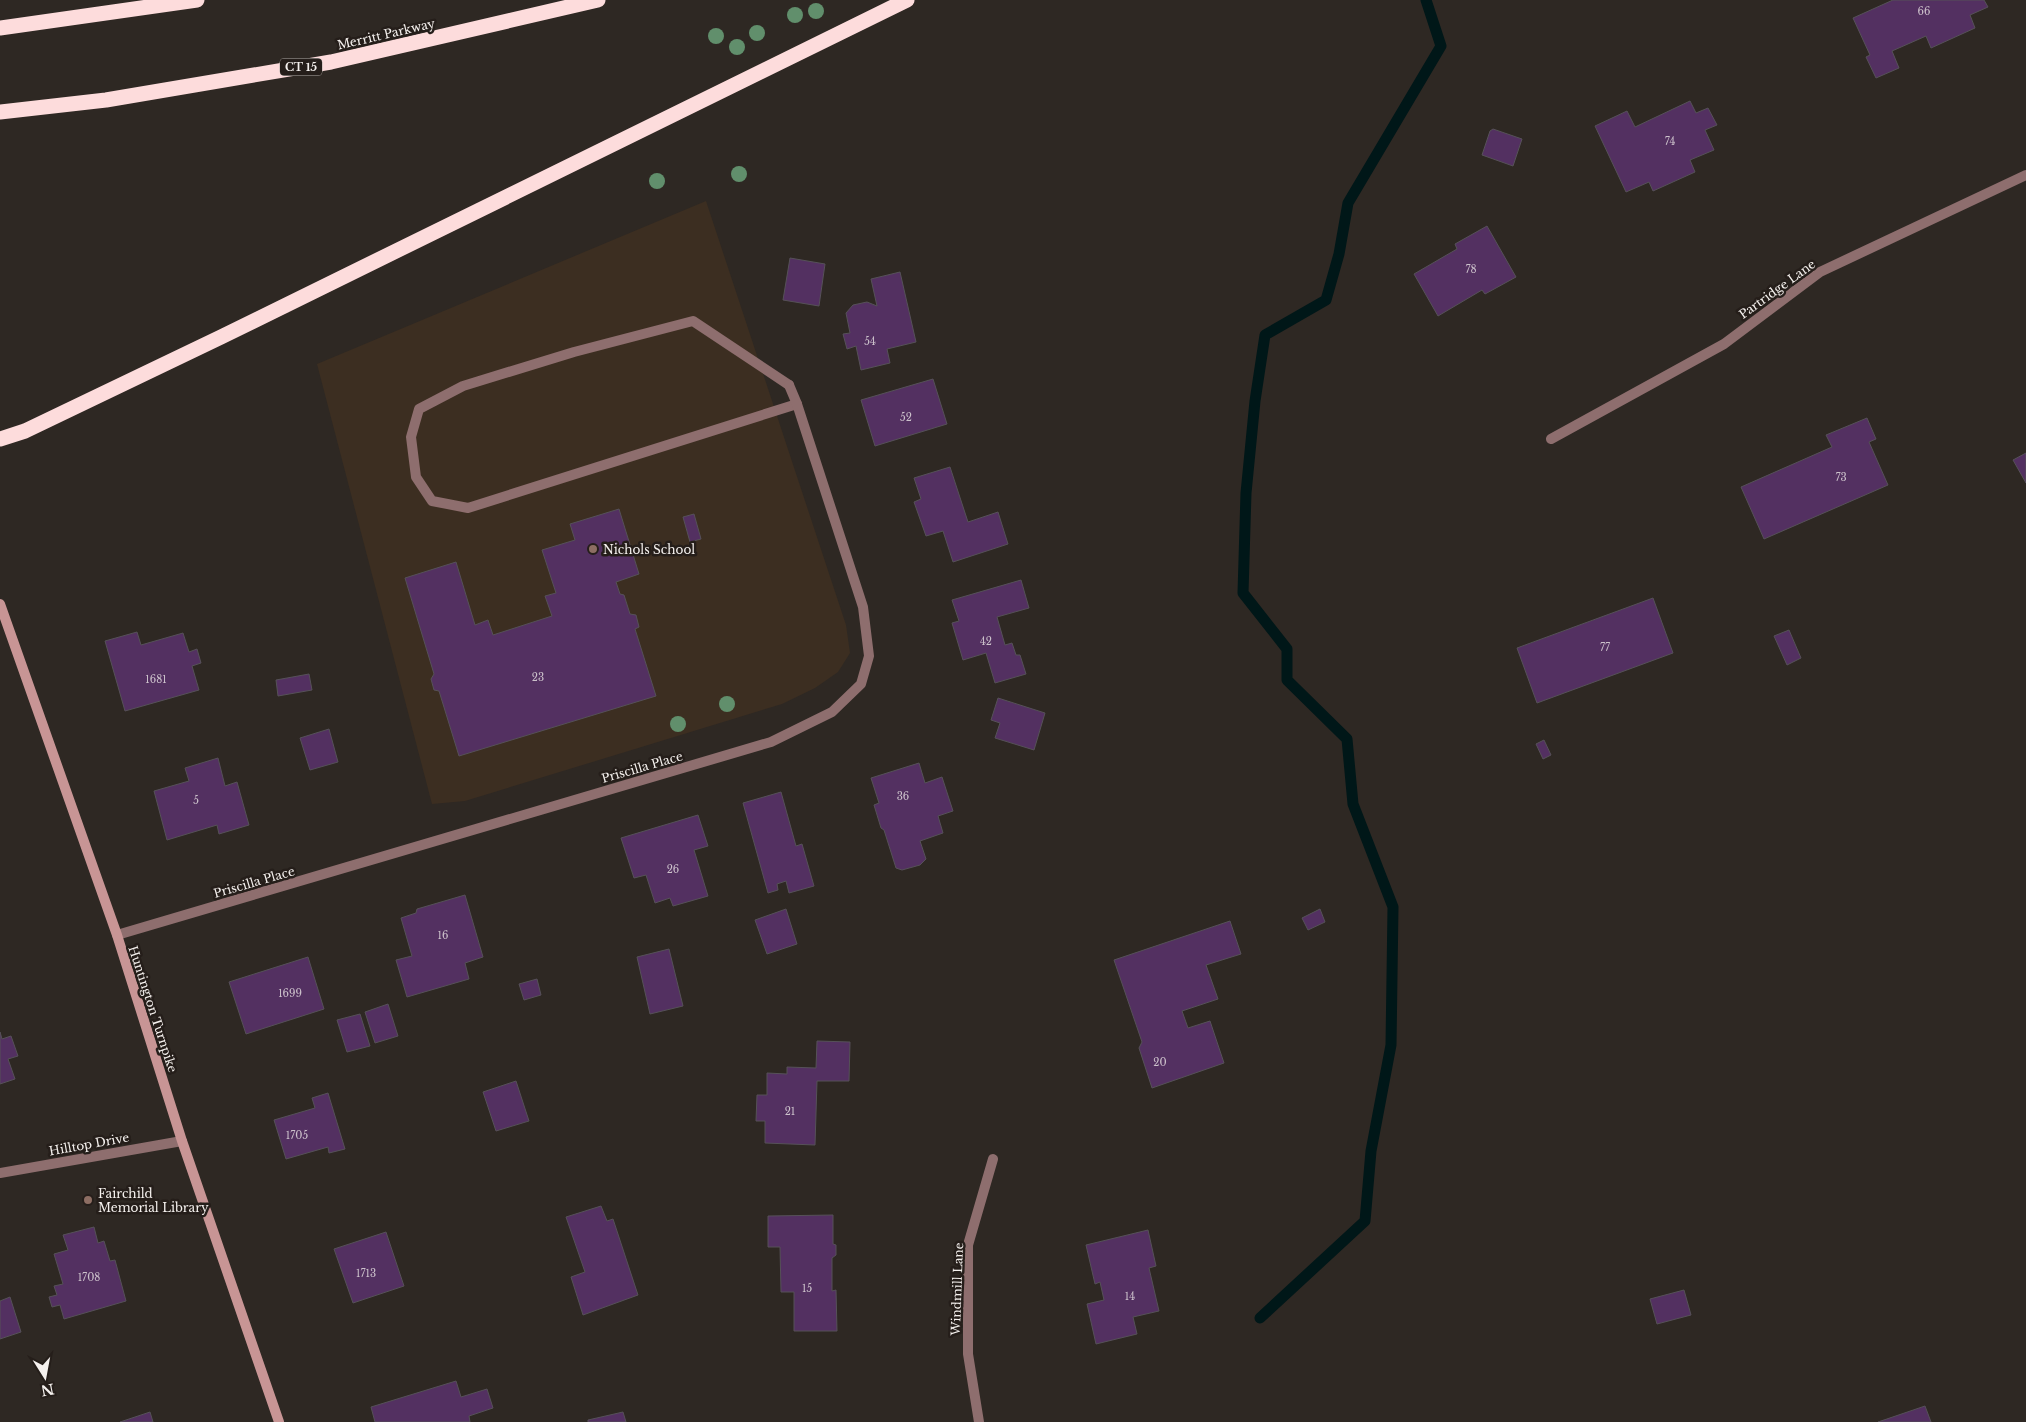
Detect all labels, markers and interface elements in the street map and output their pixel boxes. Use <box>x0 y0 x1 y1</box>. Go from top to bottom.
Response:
house number: 66 <box>1918 5 1930 18</box>
street label: Merritt Parkway <box>336 15 437 53</box>
road number: CT 15 <box>280 58 322 76</box>
house number: 74 <box>1665 135 1675 148</box>
street label: Partridge Lane <box>1736 256 1818 322</box>
house number: 78 <box>1465 263 1477 276</box>
house number: 54 <box>864 335 876 348</box>
house number: 52 <box>900 411 912 424</box>
house number: 73 <box>1835 471 1847 484</box>
place label: Nichols School <box>603 542 695 557</box>
marker: Nichols School <box>587 543 599 555</box>
house number: 42 <box>980 635 992 648</box>
house number: 77 <box>1600 641 1611 654</box>
house number: 23 <box>532 671 544 684</box>
house number: 1681 <box>145 673 167 686</box>
street label: Priscilla Place <box>600 748 685 786</box>
house number: 36 <box>897 790 909 803</box>
house number: 5 <box>193 794 199 807</box>
street label: Priscilla Place <box>212 863 297 901</box>
house number: 26 <box>667 863 679 876</box>
house number: 16 <box>438 929 448 942</box>
street label: Huntington Turnpike <box>125 944 181 1074</box>
house number: 1699 <box>278 987 302 1000</box>
house number: 20 <box>1153 1056 1167 1069</box>
house number: 21 <box>785 1105 795 1118</box>
house number: 1705 <box>286 1129 308 1142</box>
street label: Hilltop Drive <box>48 1130 130 1158</box>
place label: Fairchild Memorial Library <box>98 1186 209 1215</box>
marker: Fairchild Memorial Library <box>82 1194 94 1206</box>
street label: Windmill Lane <box>948 1242 966 1337</box>
house number: 1713 <box>356 1267 376 1280</box>
house number: 1708 <box>78 1271 100 1284</box>
house number: 15 <box>802 1282 812 1295</box>
house number: 14 <box>1125 1290 1135 1303</box>
north arrow <box>20 1352 70 1402</box>
text: N <box>39 1380 56 1400</box>

